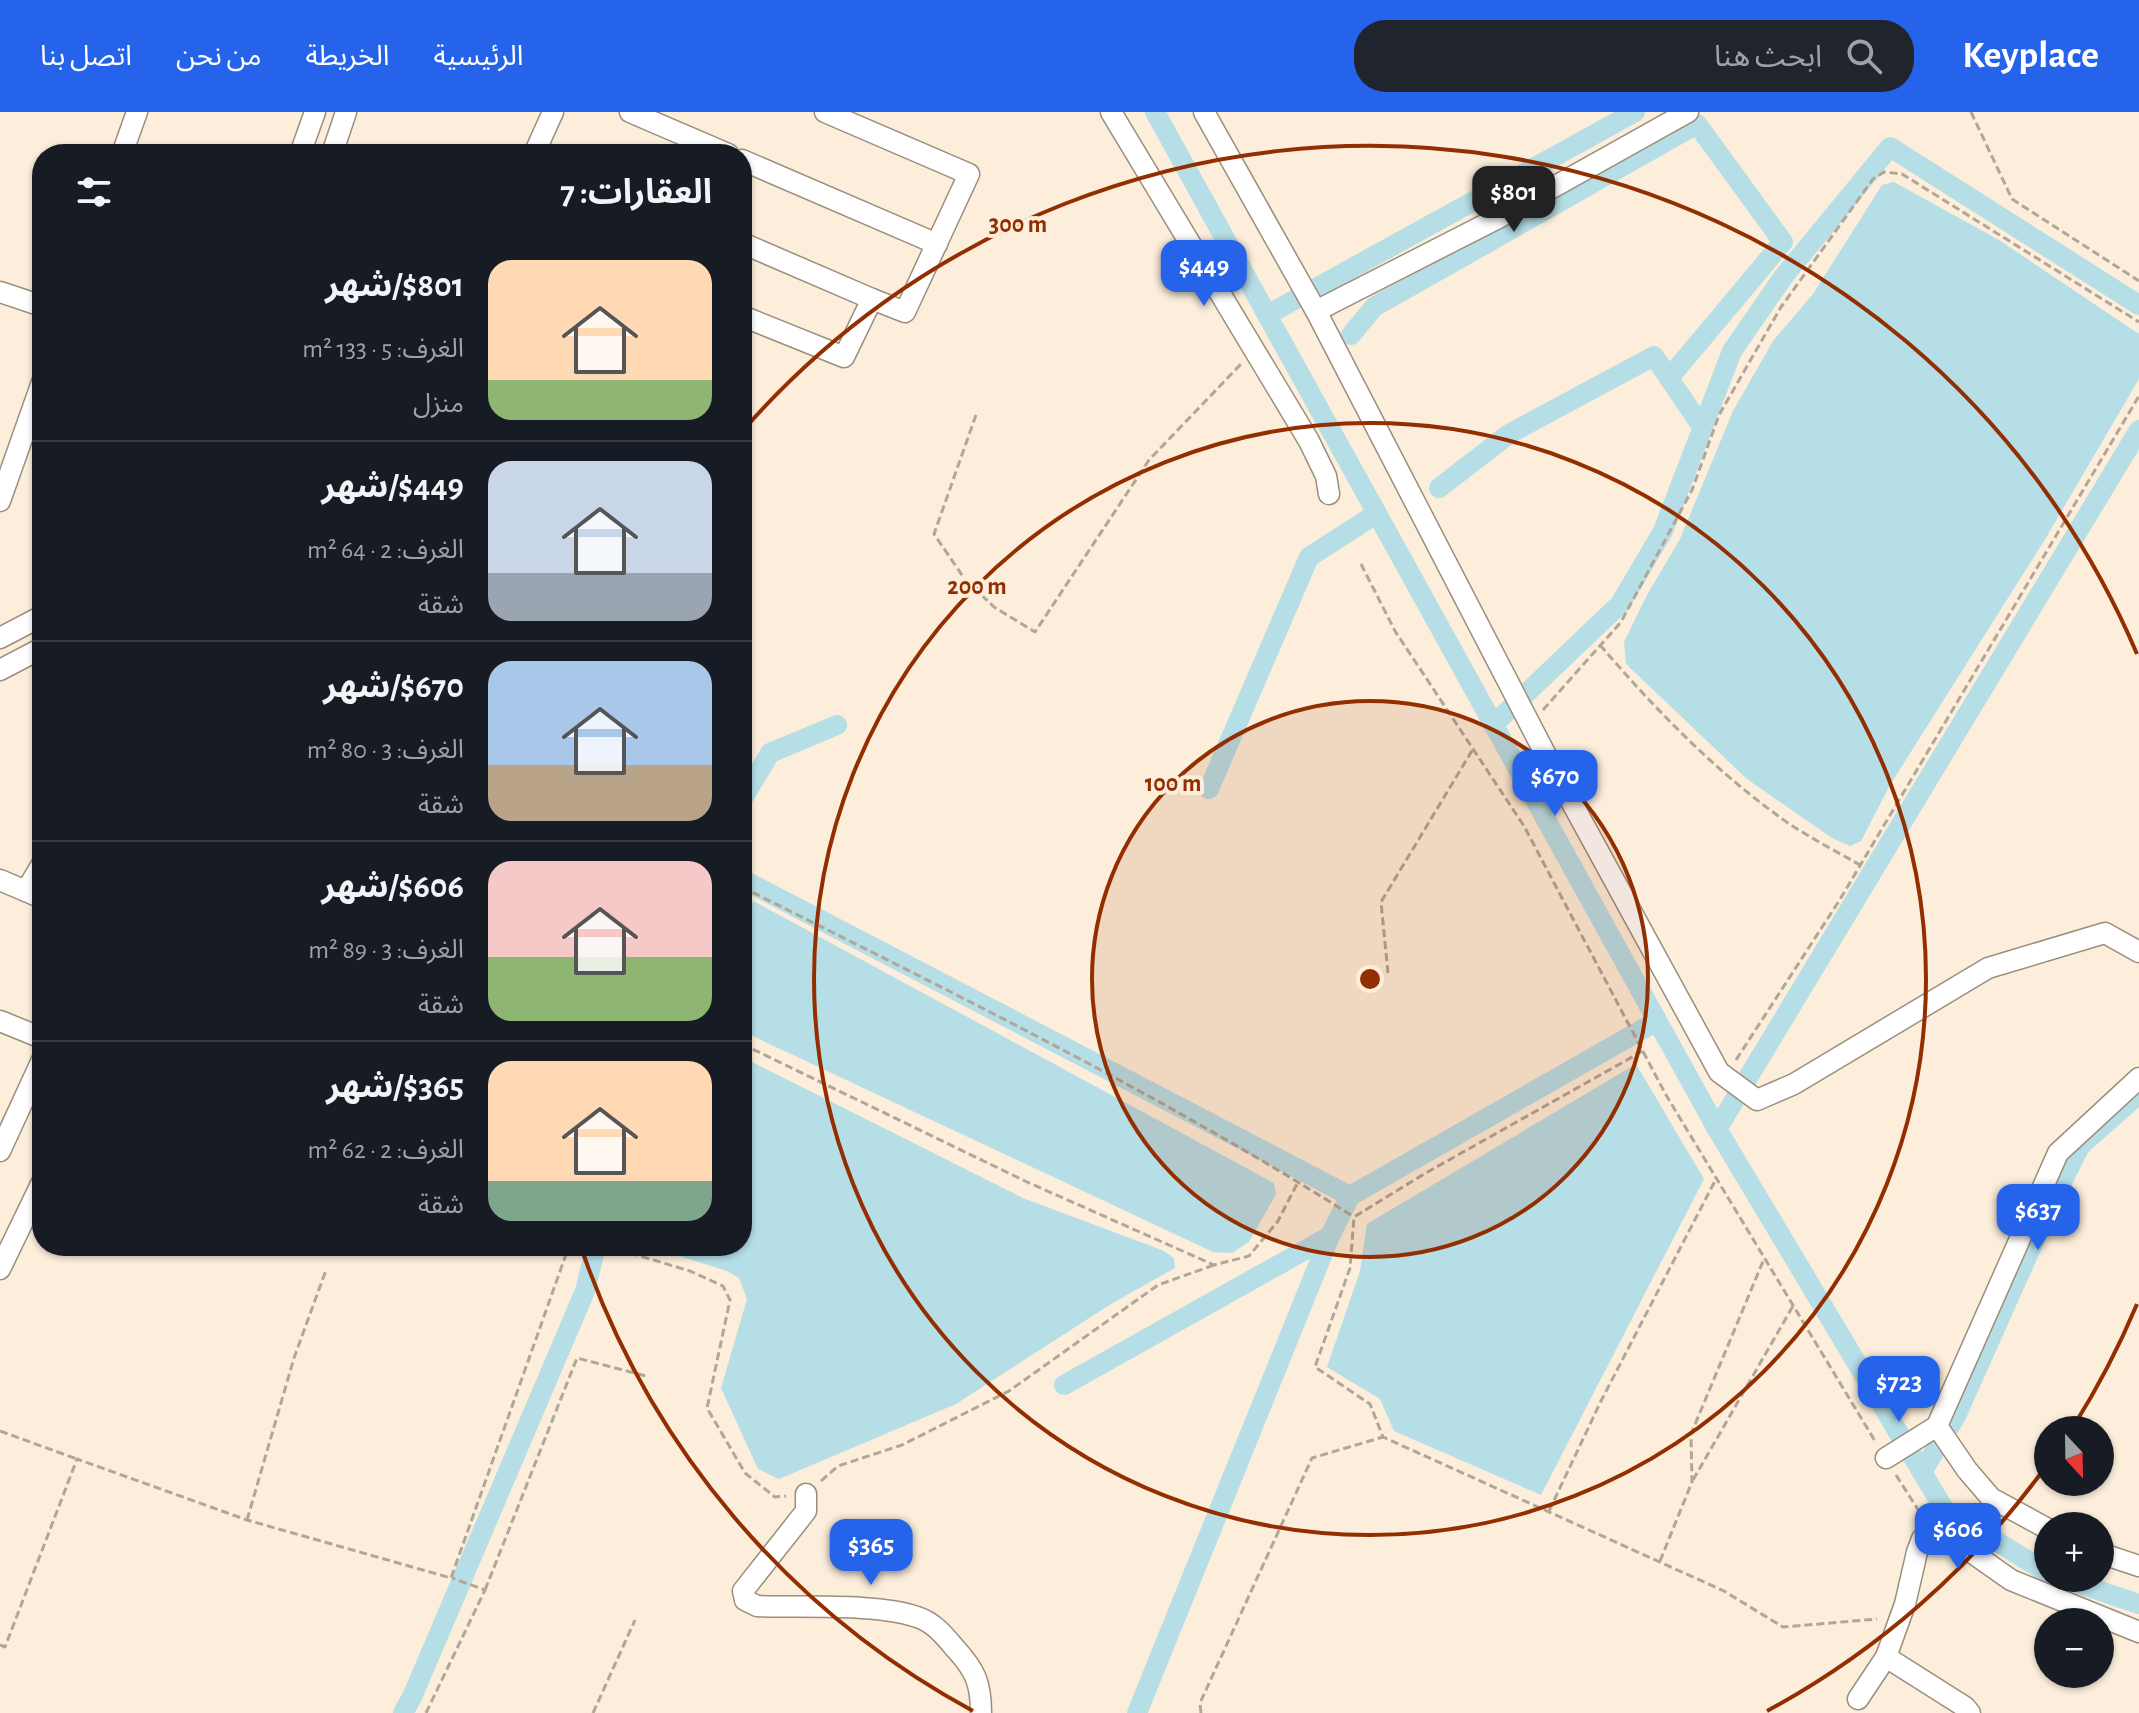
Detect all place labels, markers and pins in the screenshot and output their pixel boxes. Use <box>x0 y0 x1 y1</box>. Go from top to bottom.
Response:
pin: $801 <box>1467 166 1561 234</box>
pin: $449 <box>1157 240 1251 308</box>
pin: $670 <box>1508 750 1602 818</box>
centre of rings <box>1356 965 1384 993</box>
pin: $637 <box>1991 1184 2085 1252</box>
pin: $723 <box>1852 1356 1946 1424</box>
pin: $606 <box>1911 1503 2005 1571</box>
pin: $365 <box>824 1519 918 1587</box>

